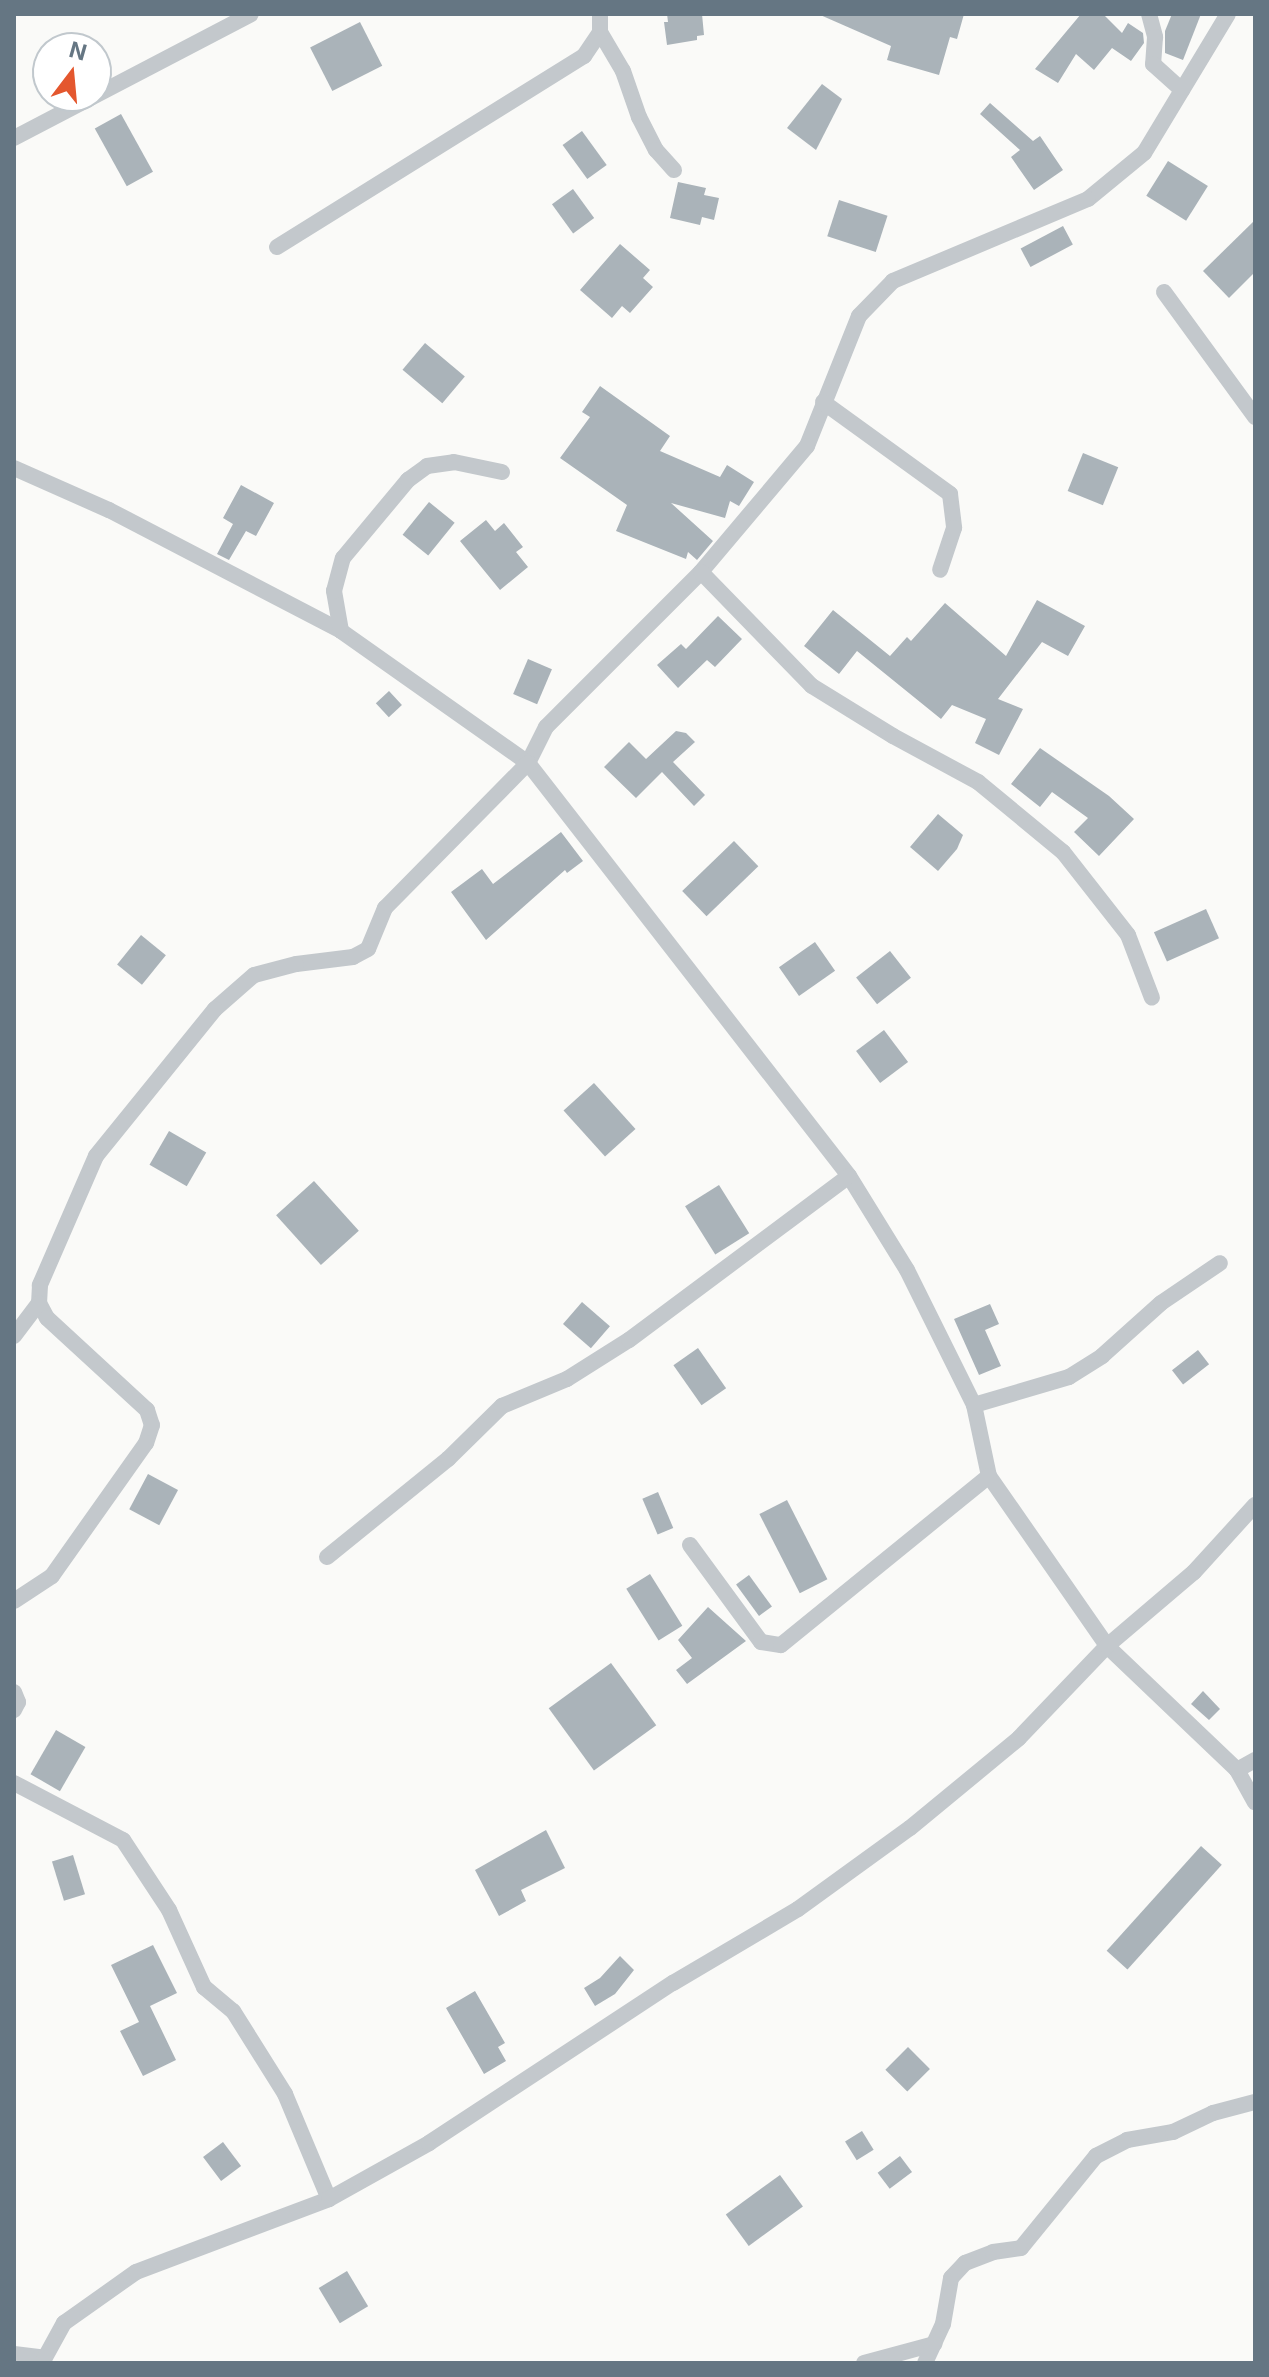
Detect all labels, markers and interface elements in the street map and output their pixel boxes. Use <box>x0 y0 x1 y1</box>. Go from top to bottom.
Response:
north arrow <box>32 32 112 112</box>
text: N <box>66 36 90 66</box>

